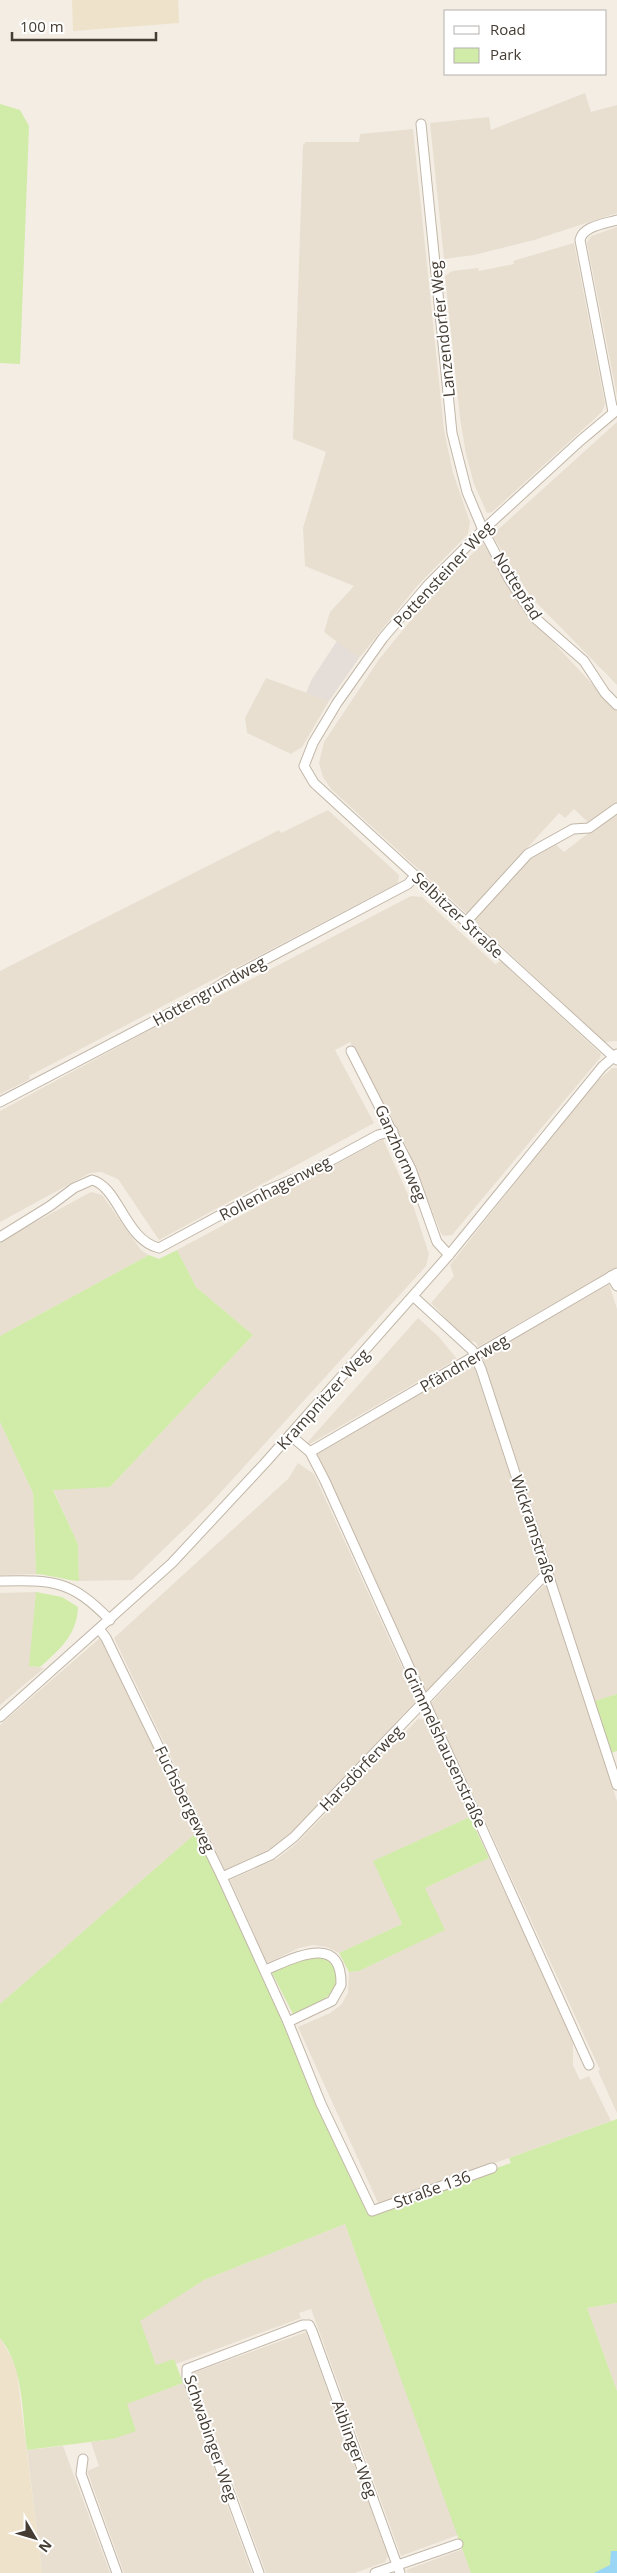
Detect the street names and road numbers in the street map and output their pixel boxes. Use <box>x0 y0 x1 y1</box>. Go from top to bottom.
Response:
street label: Lanzendorfer Weg <box>424 260 460 398</box>
street label: Pottensteiner Weg <box>388 516 498 632</box>
street label: Nottepfad <box>489 548 547 624</box>
street label: Selbitzer Straße <box>408 867 508 963</box>
street label: Hottengrundweg <box>148 951 270 1031</box>
street label: Ganzhornweg <box>370 1101 432 1205</box>
street label: Rollenhagenweg <box>215 1150 335 1226</box>
street label: Pfändnerweg <box>416 1329 513 1397</box>
street label: Krampnitzer Weg <box>272 1343 375 1454</box>
street label: Wickramstraße <box>506 1472 562 1586</box>
street label: Grimmelshausenstraße <box>398 1663 492 1831</box>
street label: Harsdörferweg <box>314 1720 408 1816</box>
street label: Fuchsbergeweg <box>150 1742 220 1856</box>
street label: Straße 136 <box>390 2165 474 2213</box>
street label: Schwabinger Weg <box>179 2372 243 2504</box>
street label: Aiblinger Weg <box>327 2397 383 2501</box>

